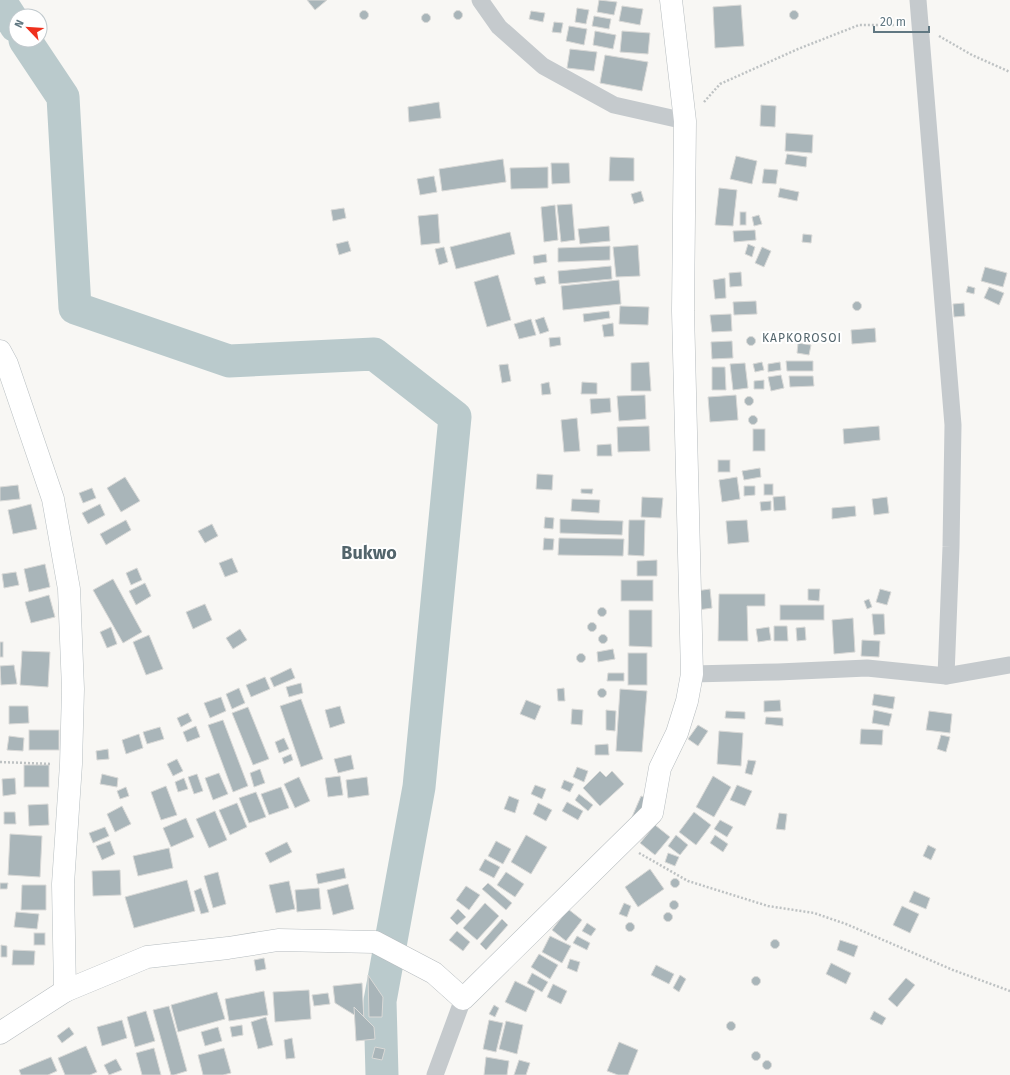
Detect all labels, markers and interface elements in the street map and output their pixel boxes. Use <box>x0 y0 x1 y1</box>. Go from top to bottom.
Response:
north arrow <box>8 8 48 48</box>
scale bar <box>874 8 929 34</box>
text: 20 m <box>880 15 906 29</box>
text: N <box>12 18 27 30</box>
district label: KAPKOROSOI <box>762 331 842 345</box>
district label: Bukwo <box>341 542 397 564</box>

